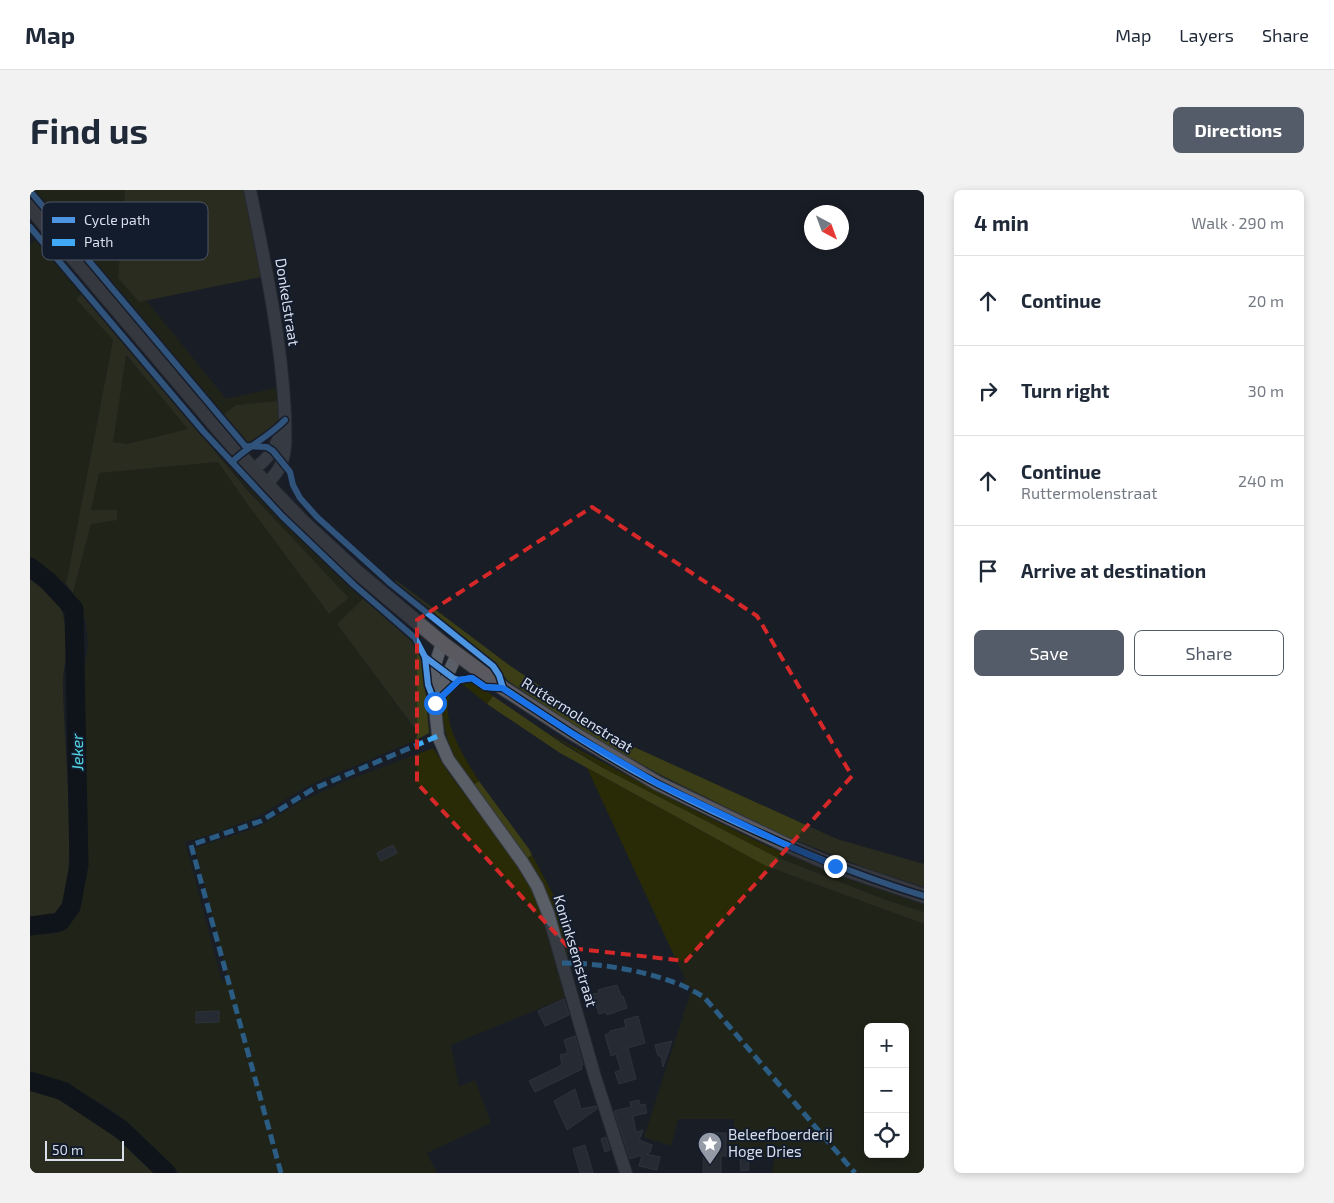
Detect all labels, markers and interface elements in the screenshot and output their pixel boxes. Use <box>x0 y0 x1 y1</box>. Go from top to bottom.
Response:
text: Map <box>25 20 75 49</box>
text: Map <box>1115 24 1151 46</box>
text: Layers <box>1179 24 1234 46</box>
text: Share <box>1262 24 1309 46</box>
button: Directions <box>1173 107 1304 153</box>
text: Find us <box>30 109 148 151</box>
legend <box>42 202 208 260</box>
north arrow <box>804 205 849 250</box>
text: 4 min <box>974 210 1029 235</box>
text: Cycle path <box>84 211 150 228</box>
text: Walk · 290 m <box>1191 213 1284 232</box>
text: Path <box>84 233 113 250</box>
street label: Donkelstraat <box>272 257 304 347</box>
icon: ahead <box>974 287 1002 315</box>
text: Continue <box>1021 289 1101 312</box>
text: 20 m <box>1248 291 1284 310</box>
icon: right <box>974 377 1002 405</box>
text: Turn right <box>1021 379 1109 402</box>
text: 30 m <box>1248 381 1284 400</box>
text: Continue <box>1021 460 1101 483</box>
icon: ahead <box>974 467 1002 495</box>
text: 240 m <box>1238 471 1284 490</box>
text: Ruttermolenstraat <box>1021 483 1157 502</box>
icon: arrive <box>974 557 1002 585</box>
text: Arrive at destination <box>1021 559 1206 582</box>
button: Save <box>974 630 1124 676</box>
button: Share <box>1134 630 1284 676</box>
street label: Ruttermolenstraat <box>519 673 637 756</box>
route start <box>424 692 447 715</box>
water label: Jeker <box>67 733 86 772</box>
route end <box>824 855 847 878</box>
street label: Koninksemstraat <box>550 892 602 1009</box>
map controls <box>864 1023 909 1158</box>
button: + <box>864 1023 909 1068</box>
button: − <box>864 1068 909 1113</box>
button: locate <box>864 1113 909 1158</box>
place label: Beleefboerderij Hoge Dries <box>728 1125 833 1160</box>
place icon: Beleefboerderij Hoge Dries <box>697 1131 723 1165</box>
scale bar <box>45 1138 124 1161</box>
text: 50 m <box>52 1141 83 1158</box>

